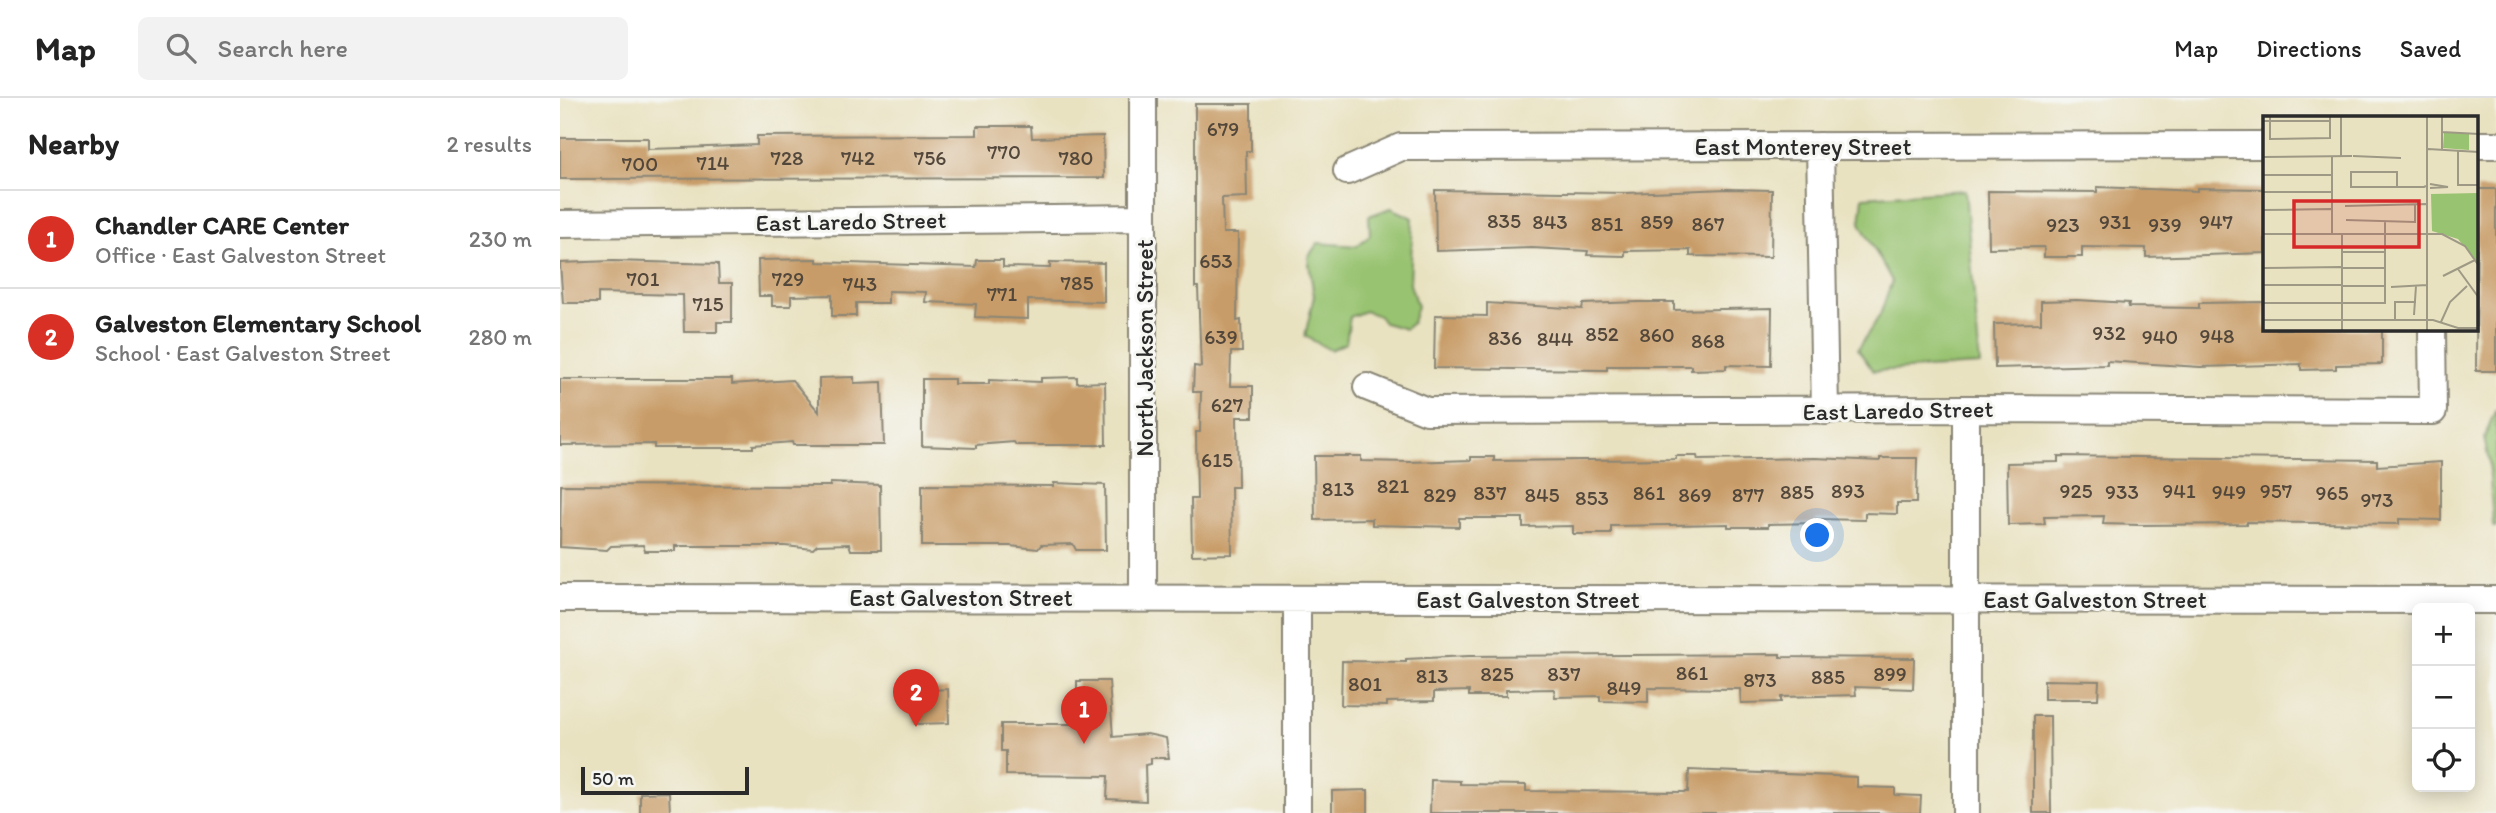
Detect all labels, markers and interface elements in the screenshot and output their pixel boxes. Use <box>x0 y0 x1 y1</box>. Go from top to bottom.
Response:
search box <box>138 17 628 80</box>
text: Map <box>35 29 96 68</box>
icon: search <box>162 29 200 67</box>
text: Search here <box>218 32 348 64</box>
text: Map <box>2174 34 2218 63</box>
text: Directions <box>2256 34 2362 63</box>
text: Saved <box>2400 34 2461 63</box>
house number: 679 <box>1207 116 1239 141</box>
inset map <box>2263 116 2478 331</box>
text: Nearby <box>28 125 119 162</box>
text: 2 results <box>446 130 532 158</box>
street label: East Monterey Street <box>1695 132 1911 161</box>
house number: 770 <box>987 139 1021 164</box>
house number: 728 <box>771 145 803 170</box>
house number: 742 <box>841 145 875 170</box>
house number: 756 <box>914 145 946 170</box>
house number: 780 <box>1059 145 1093 170</box>
house number: 714 <box>697 150 730 175</box>
house number: 700 <box>622 151 658 176</box>
street label: East Laredo Street <box>755 205 947 237</box>
house number: 835 <box>1487 208 1521 233</box>
text: Chandler CARE Center <box>95 209 349 241</box>
house number: 843 <box>1532 209 1568 234</box>
house number: 859 <box>1640 209 1674 234</box>
house number: 931 <box>2099 209 2131 234</box>
house number: 947 <box>2199 209 2233 234</box>
house number: 851 <box>1591 211 1623 236</box>
house number: 867 <box>1691 211 1725 236</box>
house number: 923 <box>2046 212 2080 237</box>
house number: 939 <box>2148 212 2182 237</box>
text: 1 <box>46 225 56 253</box>
text: 230 m <box>469 225 532 253</box>
street label: North Jackson Street <box>1130 239 1159 457</box>
text: Office · East Galveston Street <box>95 241 386 269</box>
house number: 653 <box>1199 248 1233 273</box>
house number: 701 <box>626 266 660 291</box>
house number: 729 <box>772 266 804 291</box>
house number: 785 <box>1061 270 1093 295</box>
house number: 743 <box>843 271 877 296</box>
house number: 771 <box>987 281 1018 306</box>
house number: 715 <box>692 291 724 316</box>
text: Galveston Elementary School <box>95 307 421 339</box>
house number: 932 <box>2092 320 2126 345</box>
house number: 852 <box>1585 321 1619 346</box>
house number: 860 <box>1639 322 1675 347</box>
text: 2 <box>45 323 57 351</box>
text: 280 m <box>469 323 532 351</box>
house number: 948 <box>2199 323 2235 348</box>
house number: 639 <box>1204 324 1238 349</box>
house number: 940 <box>2142 324 2178 349</box>
house number: 836 <box>1488 325 1522 350</box>
house number: 844 <box>1537 326 1574 351</box>
house number: 868 <box>1691 328 1725 353</box>
text: School · East Galveston Street <box>95 339 391 367</box>
house number: 627 <box>1211 392 1243 417</box>
street label: East Laredo Street <box>1802 394 1994 426</box>
house number: 615 <box>1201 447 1233 472</box>
house number: 821 <box>1377 473 1409 498</box>
house number: 813 <box>1322 476 1354 501</box>
house number: 893 <box>1831 478 1865 503</box>
house number: 925 <box>2059 478 2093 503</box>
house number: 941 <box>2162 478 2196 503</box>
house number: 957 <box>2260 478 2292 503</box>
house number: 885 <box>1780 479 1814 504</box>
house number: 933 <box>2105 479 2139 504</box>
house number: 949 <box>2212 479 2246 504</box>
house number: 837 <box>1473 480 1507 505</box>
house number: 861 <box>1633 480 1665 505</box>
house number: 965 <box>2315 480 2349 505</box>
house number: 829 <box>1423 482 1457 507</box>
house number: 845 <box>1524 482 1560 507</box>
house number: 869 <box>1678 482 1712 507</box>
house number: 877 <box>1732 482 1764 507</box>
house number: 853 <box>1575 485 1609 510</box>
house number: 973 <box>2361 487 2393 512</box>
your location <box>1800 518 1834 552</box>
street label: East Galveston Street <box>849 583 1073 612</box>
street label: East Galveston Street <box>1416 585 1640 614</box>
street label: East Galveston Street <box>1983 585 2207 614</box>
map controls <box>2412 603 2475 792</box>
button: + <box>2412 603 2475 666</box>
house number: 861 <box>1676 660 1708 685</box>
house number: 825 <box>1480 661 1514 686</box>
house number: 837 <box>1547 661 1581 686</box>
house number: 899 <box>1873 661 1907 686</box>
house number: 813 <box>1416 663 1448 688</box>
house number: 885 <box>1811 664 1845 689</box>
button: − <box>2412 666 2475 729</box>
house number: 873 <box>1743 667 1777 692</box>
pin: 2 <box>893 669 939 727</box>
house number: 801 <box>1348 671 1382 696</box>
house number: 849 <box>1606 675 1642 700</box>
pin: 1 <box>1061 686 1107 744</box>
button: locate <box>2412 729 2475 792</box>
scale bar <box>581 764 749 796</box>
text: 50 m <box>592 767 634 790</box>

